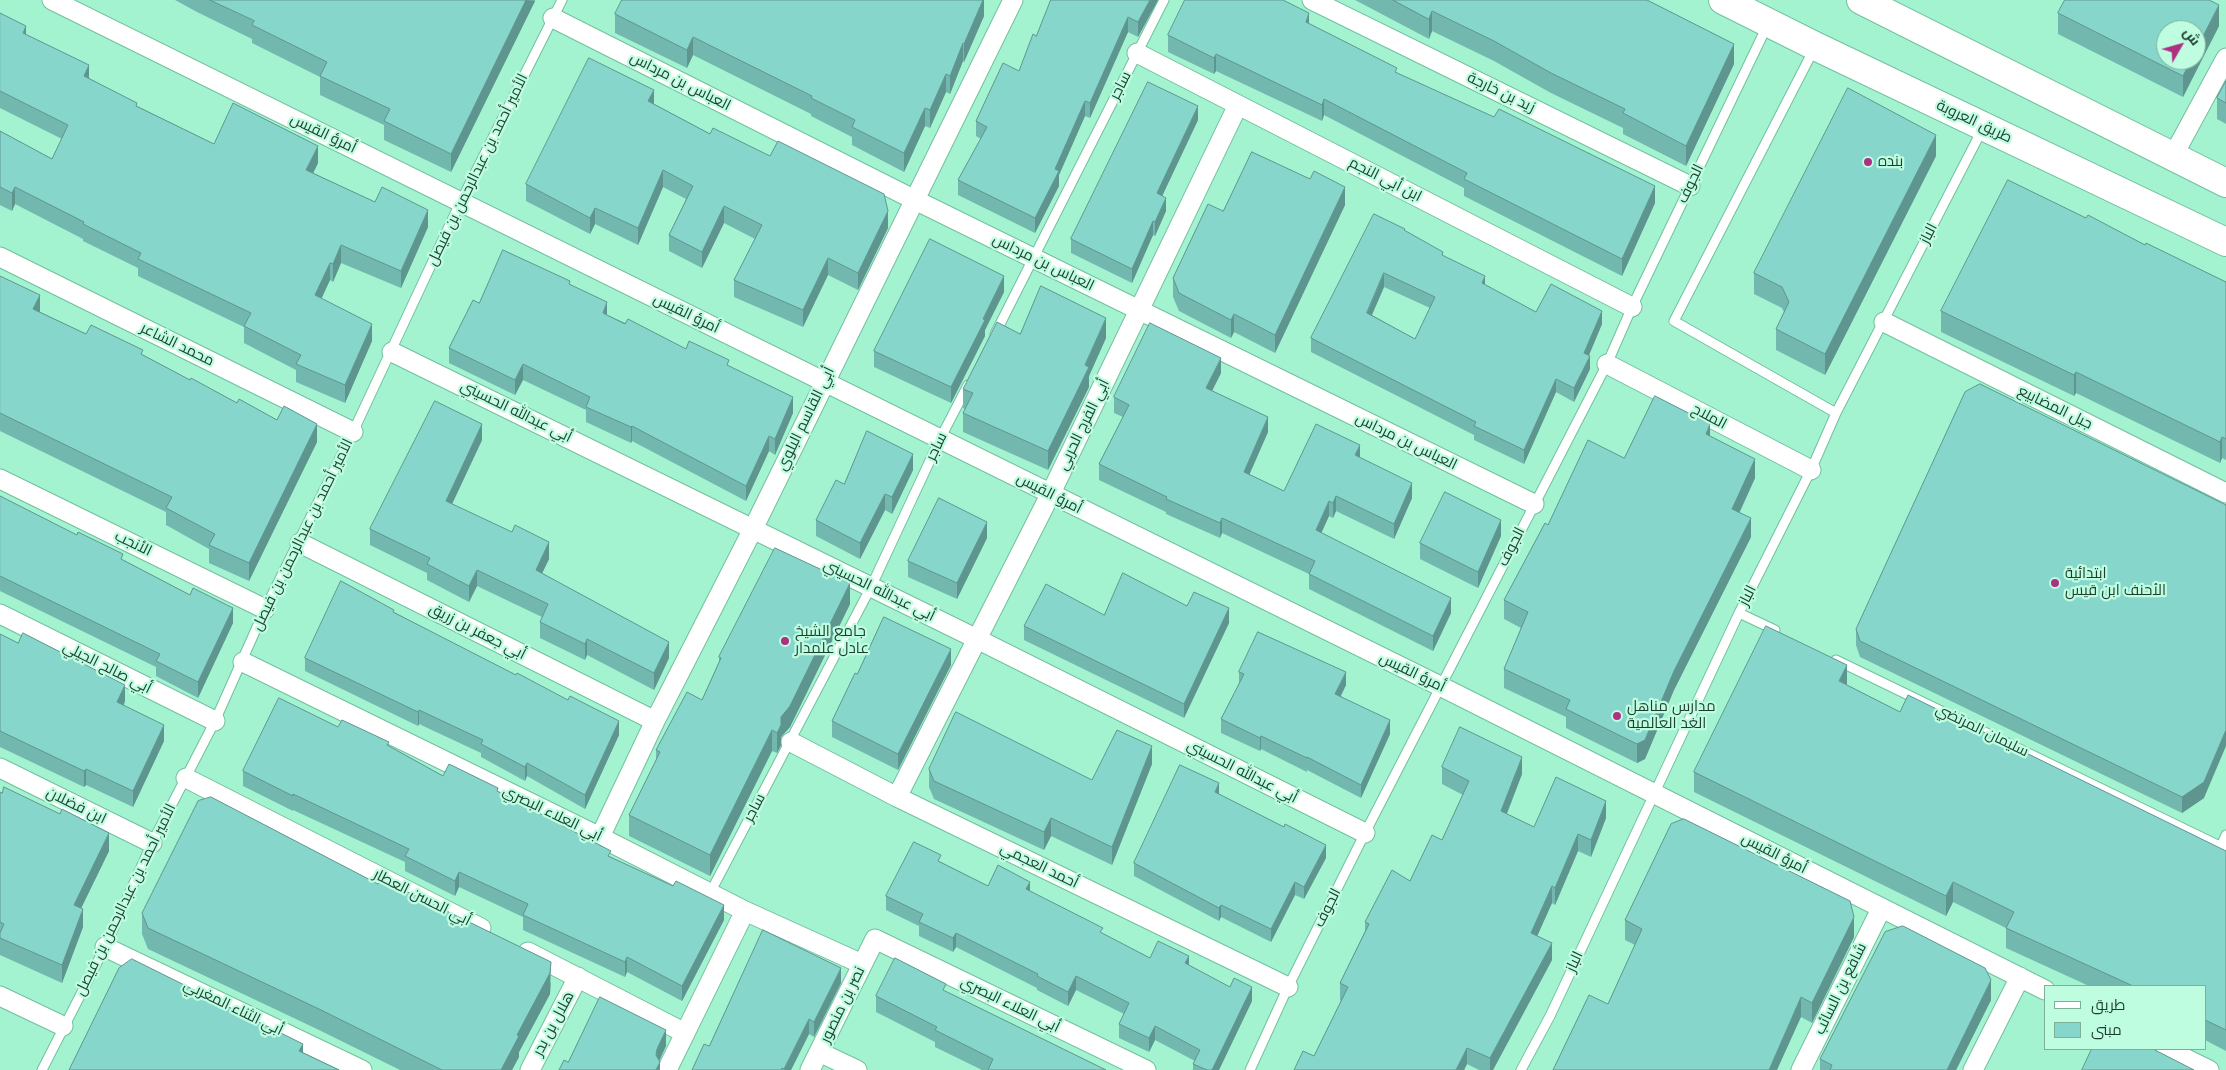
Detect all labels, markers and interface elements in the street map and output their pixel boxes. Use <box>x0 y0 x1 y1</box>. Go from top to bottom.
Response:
north arrow <box>2156 20 2206 70</box>
text: ش <box>2179 24 2205 49</box>
street label: العباس بن مرداس <box>627 49 733 115</box>
street label: ساجر <box>1106 69 1136 103</box>
street label: زيد بن خارجة <box>1464 69 1538 117</box>
street label: الأمير أحمد بن عبدالرحمن بن فيصل <box>424 71 532 269</box>
street label: طريق العروبة <box>1933 97 2015 147</box>
street label: أمرؤ القيس <box>287 110 359 158</box>
place label: بنده <box>1878 153 1903 171</box>
street label: ابن أبي النجم <box>1346 154 1424 206</box>
marker: بنده <box>1862 156 1874 168</box>
street label: الجوف <box>1674 161 1708 207</box>
street label: الباز <box>1916 221 1942 247</box>
street label: العباس بن مرداس <box>989 231 1097 295</box>
street label: أمرؤ القيس <box>650 290 722 338</box>
street label: محمد الشاعر <box>137 319 217 371</box>
street label: أبي القاسم البلوي <box>773 364 839 474</box>
street label: أبي الفرج الحربي <box>1054 376 1114 474</box>
street label: أبي عبدالله الحسيني <box>457 377 575 447</box>
street label: جبل المضابيع <box>2015 382 2095 434</box>
street label: الملاح <box>1688 400 1730 434</box>
street label: العباس بن مرداس <box>1352 410 1460 474</box>
street label: ساجر <box>922 430 952 464</box>
street label: الأمير أحمد بن عبدالرحمن بن فيصل <box>249 436 357 634</box>
street label: أمرؤ القيس <box>1013 470 1085 518</box>
street label: الجوف <box>1495 524 1529 570</box>
street label: الأنجب <box>112 527 154 561</box>
street label: أبي عبدالله الحسيني <box>820 556 938 626</box>
place label: ابتدائية الأحنف ابن قيس <box>2065 565 2166 600</box>
marker: ابتدائية الأحنف ابن قيس <box>2049 577 2061 589</box>
street label: الباز <box>1735 583 1761 609</box>
street label: أبي جعفر بن زريق <box>426 600 528 664</box>
place label: جامع الشيخ عادل علمدار <box>795 623 869 658</box>
marker: جامع الشيخ عادل علمدار <box>779 635 791 647</box>
street label: أبي صالح الجيلي <box>60 638 154 698</box>
street label: أمرؤ القيس <box>1376 649 1448 697</box>
place label: مدارس مناهل الغد العالمية <box>1627 698 1716 733</box>
street label: سليمان المرتضي <box>1933 701 2031 761</box>
marker: مدارس مناهل الغد العالمية <box>1611 710 1623 722</box>
street label: أبي عبدالله الحسيني <box>1184 736 1300 808</box>
street label: أبي العلاء البصري <box>500 782 604 846</box>
street label: ابن فضلان <box>43 784 109 828</box>
street label: ساجر <box>740 791 770 825</box>
street label: الأمير أحمد بن عبدالرحمن بن فيصل <box>72 801 180 999</box>
street label: أمرؤ القيس <box>1738 830 1810 878</box>
street label: أحمد العجمي <box>997 839 1081 893</box>
street label: أبي الحسن العطار <box>370 866 474 930</box>
street label: الجوف <box>1311 885 1345 931</box>
street label: شافع بن السائب <box>1811 940 1871 1038</box>
street label: الباز <box>1562 949 1588 975</box>
street label: نصر بن منصور <box>817 964 869 1046</box>
street label: أبي العلاء البصري <box>958 973 1062 1037</box>
street label: أبي الثناء المغربي <box>180 976 286 1040</box>
legend <box>2044 985 2206 1050</box>
street label: هلال بن بدر <box>530 989 578 1059</box>
text: طريق <box>2091 995 2125 1015</box>
text: مبنى <box>2091 1020 2122 1040</box>

